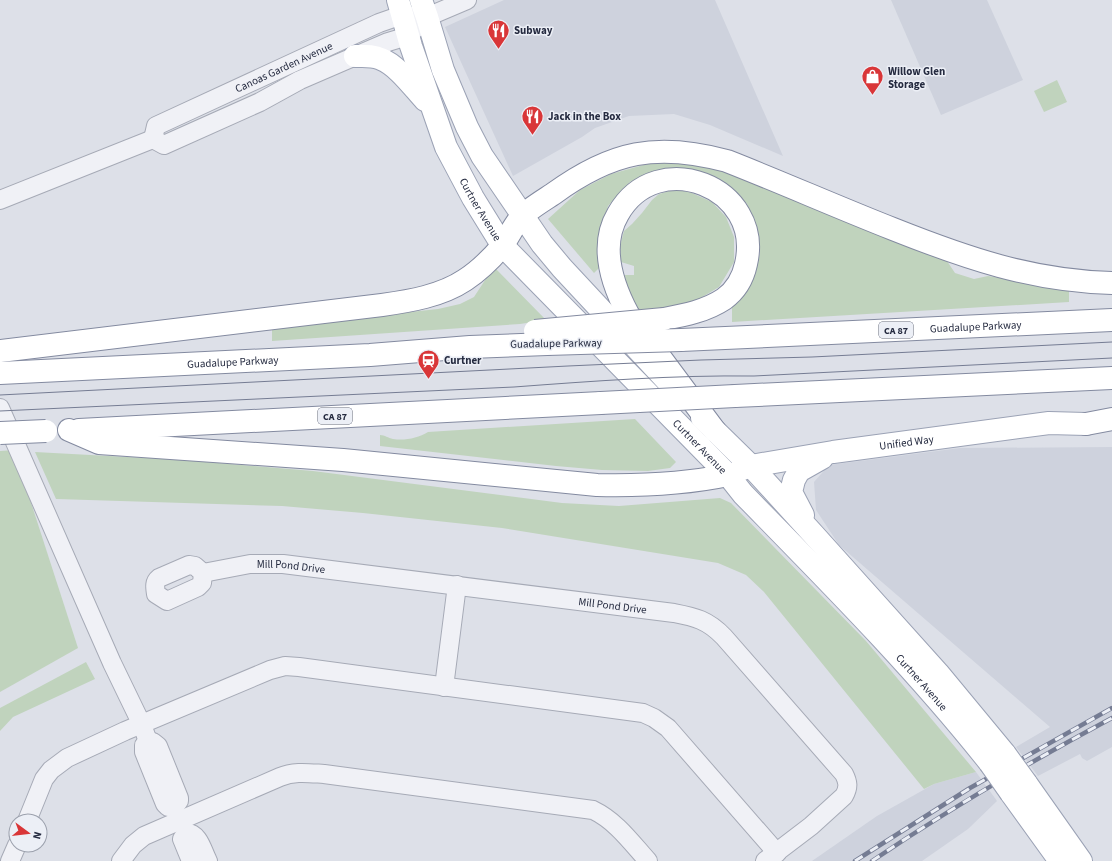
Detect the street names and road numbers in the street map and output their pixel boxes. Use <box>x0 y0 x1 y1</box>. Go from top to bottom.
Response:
street label: Canoas Garden Avenue <box>233 38 336 96</box>
street label: Curtner Avenue <box>456 175 505 245</box>
street label: Guadalupe Parkway <box>930 317 1022 336</box>
road number: CA 87 <box>879 322 913 338</box>
street label: Guadalupe Parkway <box>510 335 602 352</box>
street label: Guadalupe Parkway <box>187 352 279 372</box>
road number: CA 87 <box>318 408 352 424</box>
street label: Curtner Avenue <box>669 416 730 478</box>
street label: Unified Way <box>878 432 935 454</box>
street label: Mill Pond Drive <box>257 557 327 577</box>
street label: Mill Pond Drive <box>577 594 648 618</box>
street label: Curtner Avenue <box>892 651 951 715</box>

